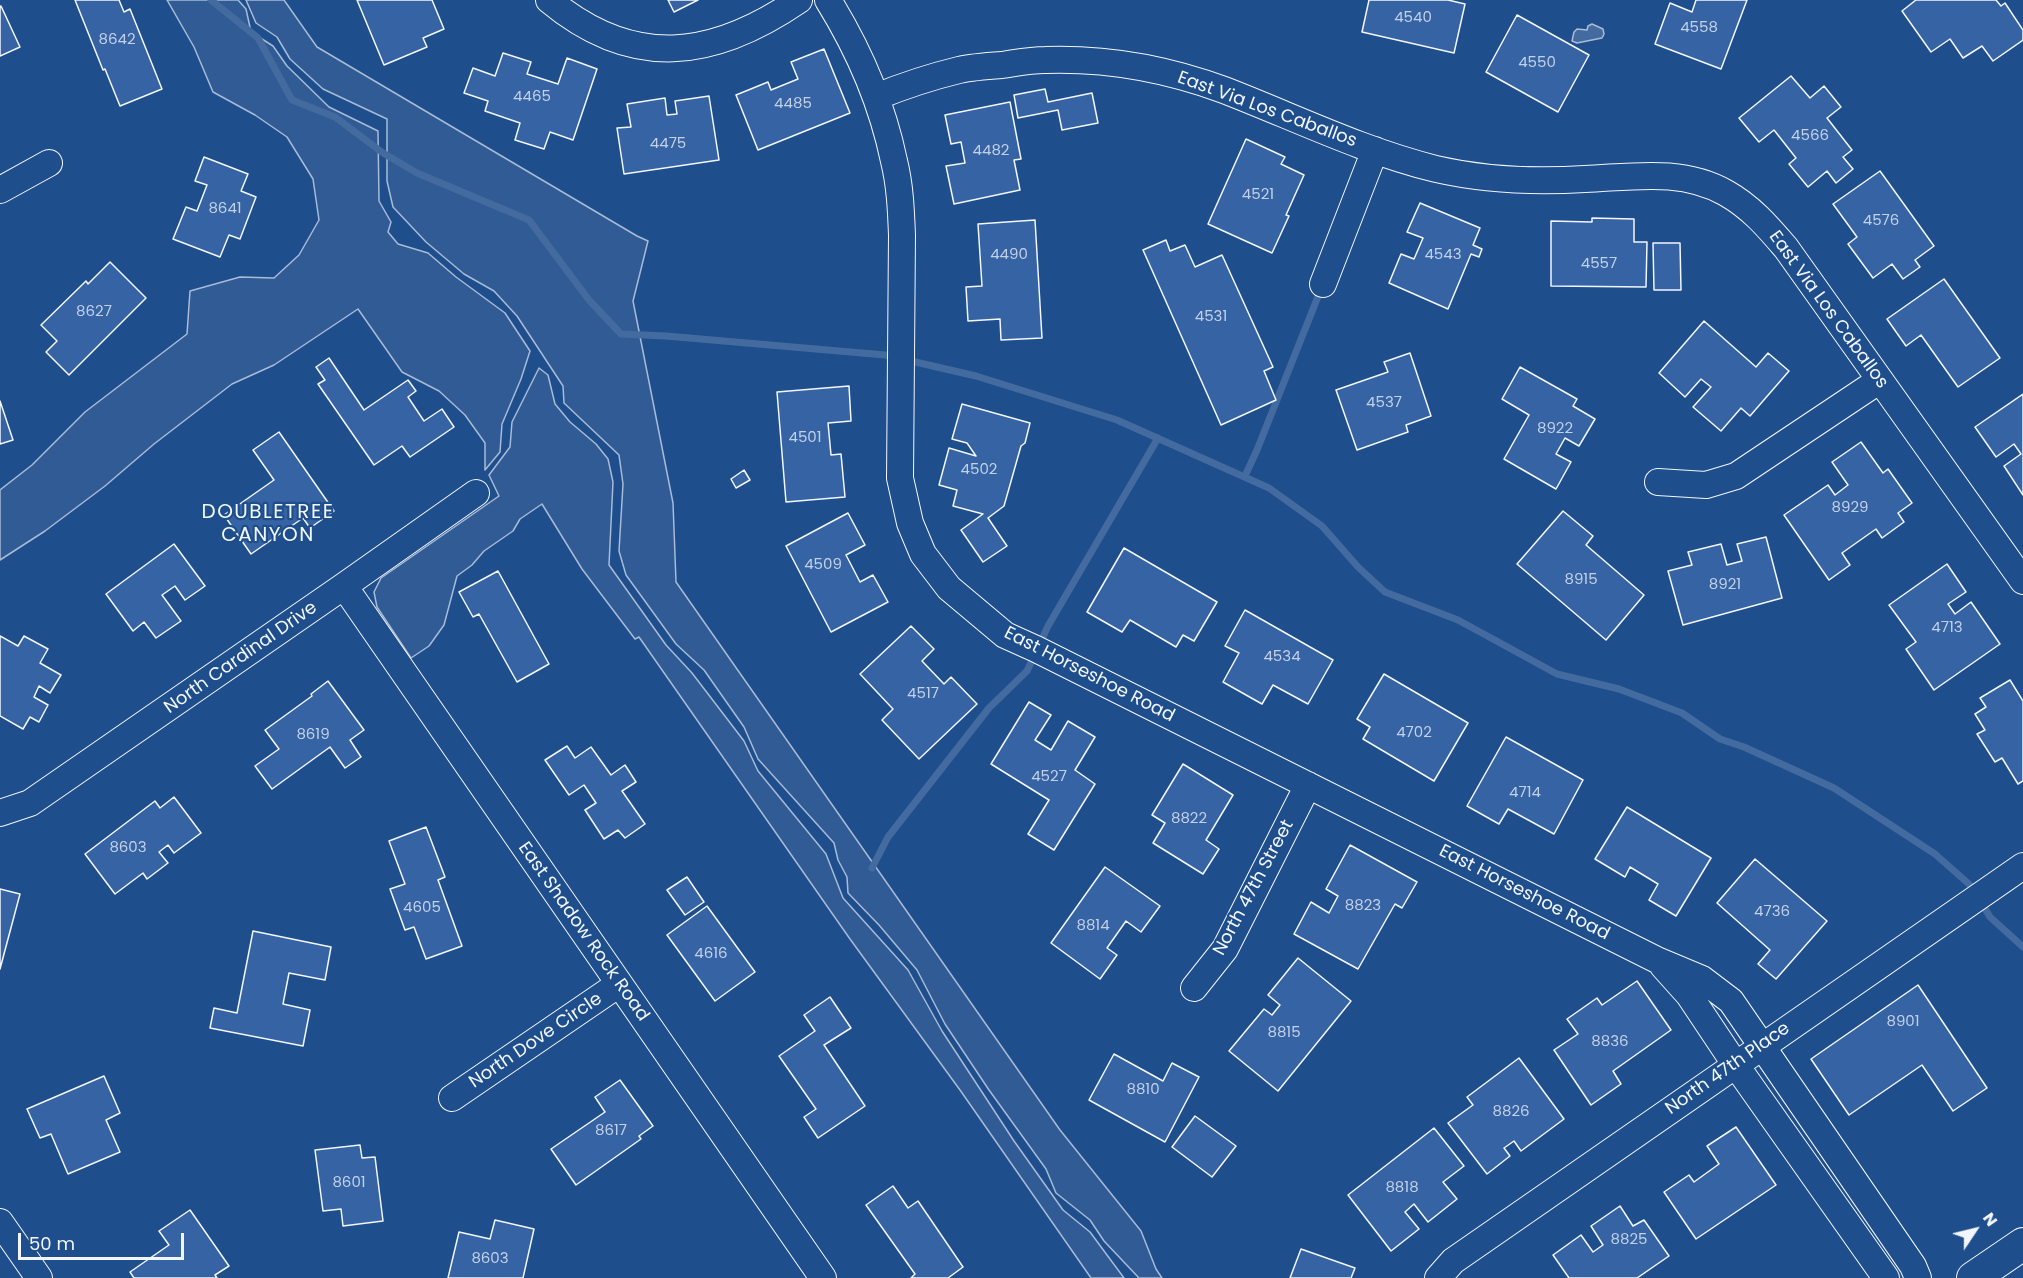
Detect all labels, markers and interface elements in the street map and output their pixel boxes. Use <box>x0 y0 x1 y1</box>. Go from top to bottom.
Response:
house number: 4540 <box>1394 9 1432 27</box>
house number: 4558 <box>1680 19 1718 37</box>
house number: 8642 <box>98 31 136 49</box>
house number: 4550 <box>1518 54 1556 72</box>
street label: East Via Los Caballos <box>1174 67 1360 153</box>
house number: 4465 <box>513 88 551 106</box>
house number: 4485 <box>774 95 812 113</box>
house number: 4566 <box>1791 127 1829 145</box>
house number: 4475 <box>650 135 686 153</box>
house number: 4482 <box>973 142 1009 160</box>
house number: 4521 <box>1242 186 1274 204</box>
house number: 8641 <box>208 200 242 218</box>
house number: 4576 <box>1863 212 1899 230</box>
street label: East Via Los Caballos <box>1764 227 1892 393</box>
house number: 4490 <box>990 246 1028 264</box>
house number: 4543 <box>1424 246 1462 264</box>
house number: 4557 <box>1581 255 1617 273</box>
house number: 8627 <box>76 303 112 321</box>
house number: 4531 <box>1195 308 1227 326</box>
house number: 4537 <box>1366 394 1402 412</box>
house number: 8922 <box>1537 420 1573 438</box>
house number: 4501 <box>788 429 822 447</box>
house number: 4502 <box>961 461 997 479</box>
house number: 8929 <box>1832 499 1868 517</box>
district label: DOUBLETREE CANYON <box>201 501 335 548</box>
house number: 4509 <box>804 556 842 574</box>
house number: 8915 <box>1564 571 1598 589</box>
house number: 8921 <box>1709 576 1741 594</box>
street label: North Cardinal Drive <box>161 597 321 719</box>
house number: 4713 <box>1931 619 1963 637</box>
street label: East Horseshoe Road <box>1000 623 1178 727</box>
house number: 4534 <box>1263 648 1301 666</box>
house number: 4517 <box>907 685 939 703</box>
house number: 4702 <box>1396 724 1432 742</box>
house number: 8619 <box>296 726 330 744</box>
house number: 4527 <box>1031 768 1067 786</box>
house number: 4714 <box>1509 784 1541 802</box>
house number: 8822 <box>1171 810 1207 828</box>
street label: North 47th Street <box>1209 816 1299 960</box>
street label: East Shadow Rock Road <box>513 838 653 1026</box>
house number: 8603 <box>109 839 147 857</box>
street label: East Horseshoe Road <box>1435 841 1613 945</box>
house number: 8823 <box>1345 897 1381 915</box>
house number: 4605 <box>403 899 441 917</box>
house number: 4736 <box>1754 903 1790 921</box>
house number: 8814 <box>1076 917 1110 935</box>
house number: 4616 <box>694 945 728 963</box>
street label: North Dove Circle <box>465 989 607 1093</box>
house number: 8901 <box>1886 1013 1920 1031</box>
street label: North 47th Place <box>1662 1018 1794 1120</box>
house number: 8815 <box>1267 1024 1301 1042</box>
house number: 8836 <box>1591 1033 1629 1051</box>
house number: 8810 <box>1126 1081 1160 1099</box>
house number: 8826 <box>1492 1103 1530 1121</box>
house number: 8617 <box>595 1122 627 1140</box>
house number: 8601 <box>332 1174 366 1192</box>
house number: 8818 <box>1385 1179 1419 1197</box>
north arrow <box>1945 1200 2005 1260</box>
text: N <box>1977 1208 2003 1231</box>
scale bar <box>21 1221 188 1259</box>
text: 50 m <box>29 1231 75 1256</box>
house number: 8825 <box>1611 1231 1647 1249</box>
house number: 8603 <box>471 1250 509 1268</box>

